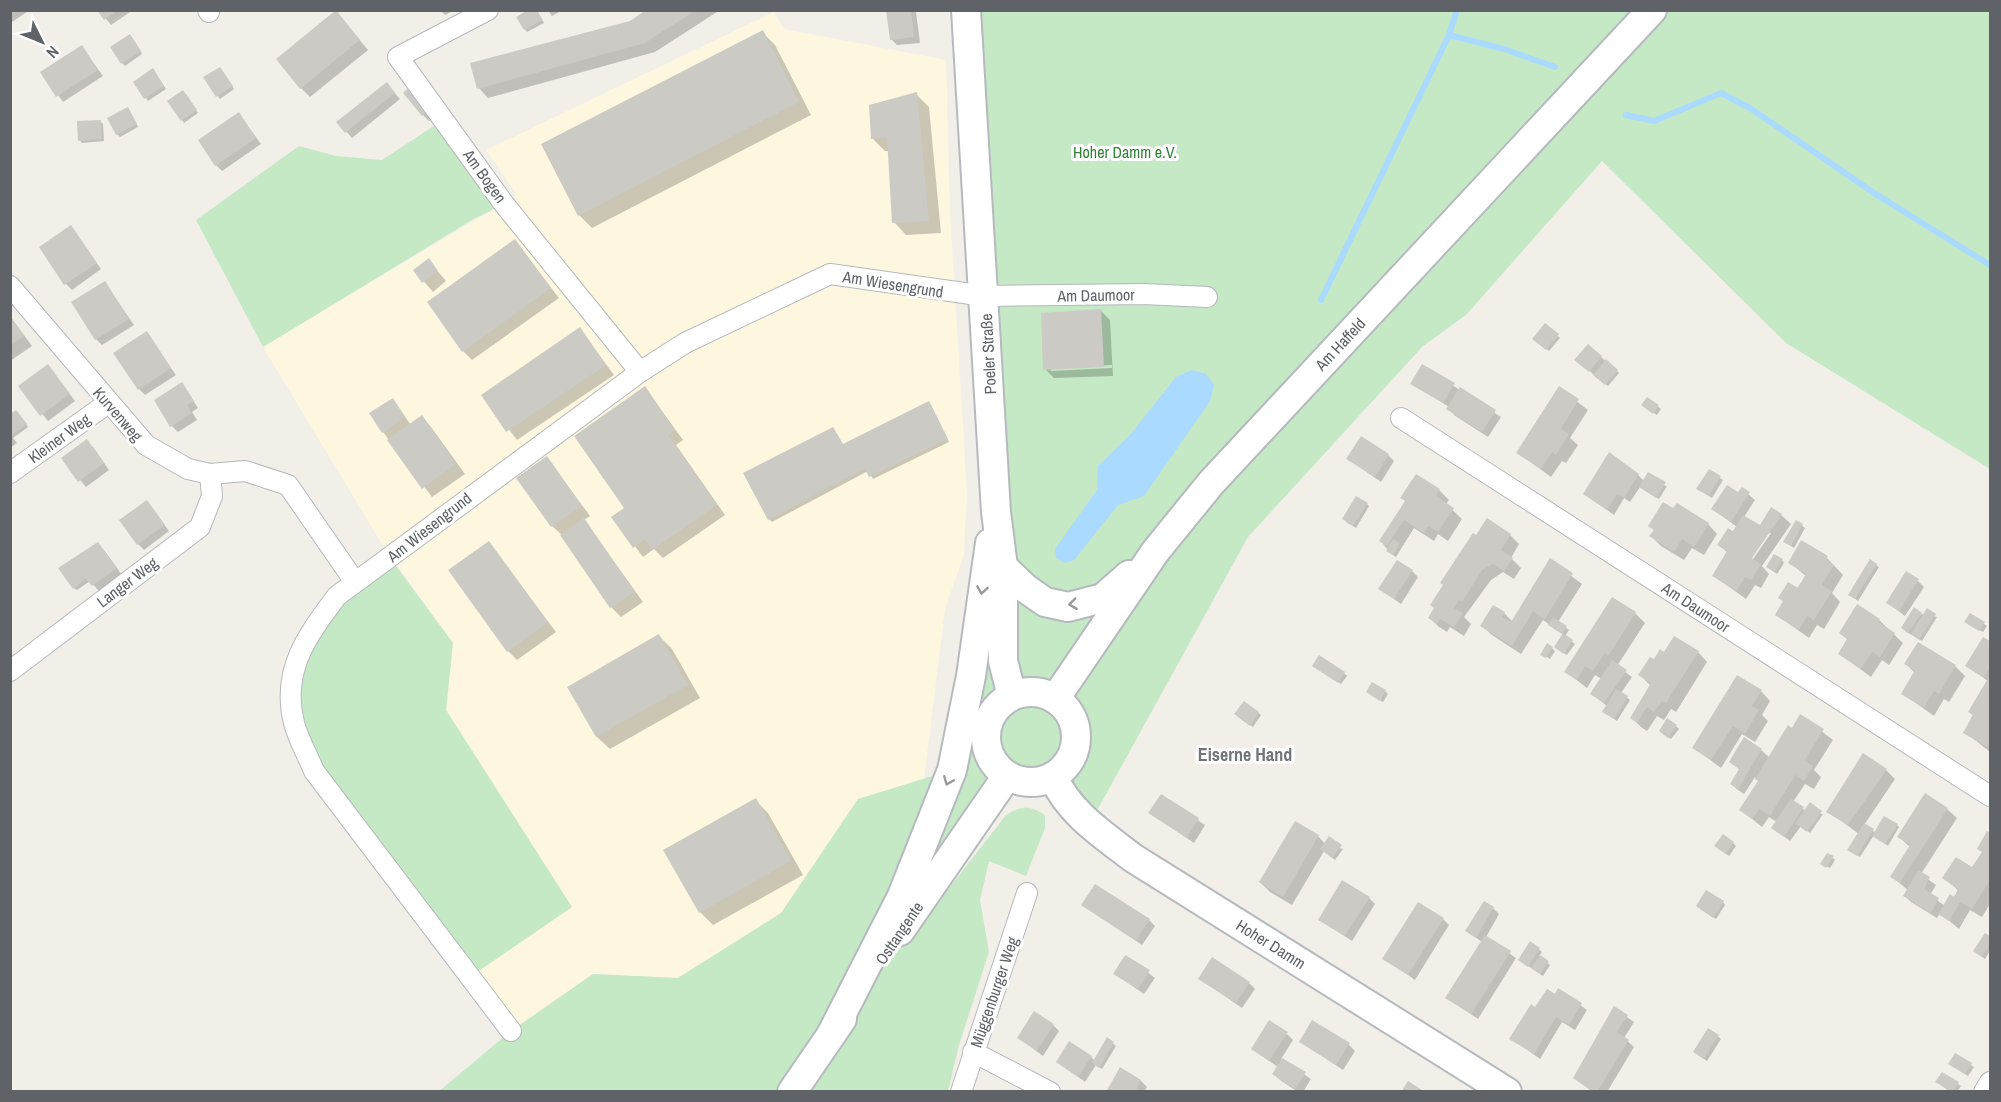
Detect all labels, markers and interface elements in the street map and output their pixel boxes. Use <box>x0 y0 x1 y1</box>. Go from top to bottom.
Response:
north arrow <box>12 12 72 72</box>
text: N <box>42 41 64 63</box>
park label: Hoher Damm e.V. <box>1073 141 1177 163</box>
street label: Am Bogen <box>458 144 512 207</box>
street label: Am Wiesengrund <box>840 265 945 303</box>
street label: Am Daumoor <box>1056 283 1135 307</box>
street label: Poeler Straße <box>975 313 1001 395</box>
street label: Am Haffeld <box>1309 313 1370 376</box>
street label: Kurvenweg <box>88 382 148 447</box>
street label: Kleiner Weg <box>23 408 95 468</box>
street label: Am Wiesengrund <box>381 487 476 567</box>
street label: Langer Weg <box>92 551 163 612</box>
street label: Am Daumoor <box>1657 576 1735 638</box>
one-way arrow <box>976 584 989 594</box>
one-way arrow <box>1068 597 1078 610</box>
district label: Eiserne Hand <box>1198 742 1292 767</box>
one-way arrow <box>942 776 955 786</box>
street label: Osttangente <box>870 897 928 969</box>
street label: Hoher Damm <box>1232 914 1310 974</box>
street label: Müggenburger Weg <box>965 933 1023 1050</box>

